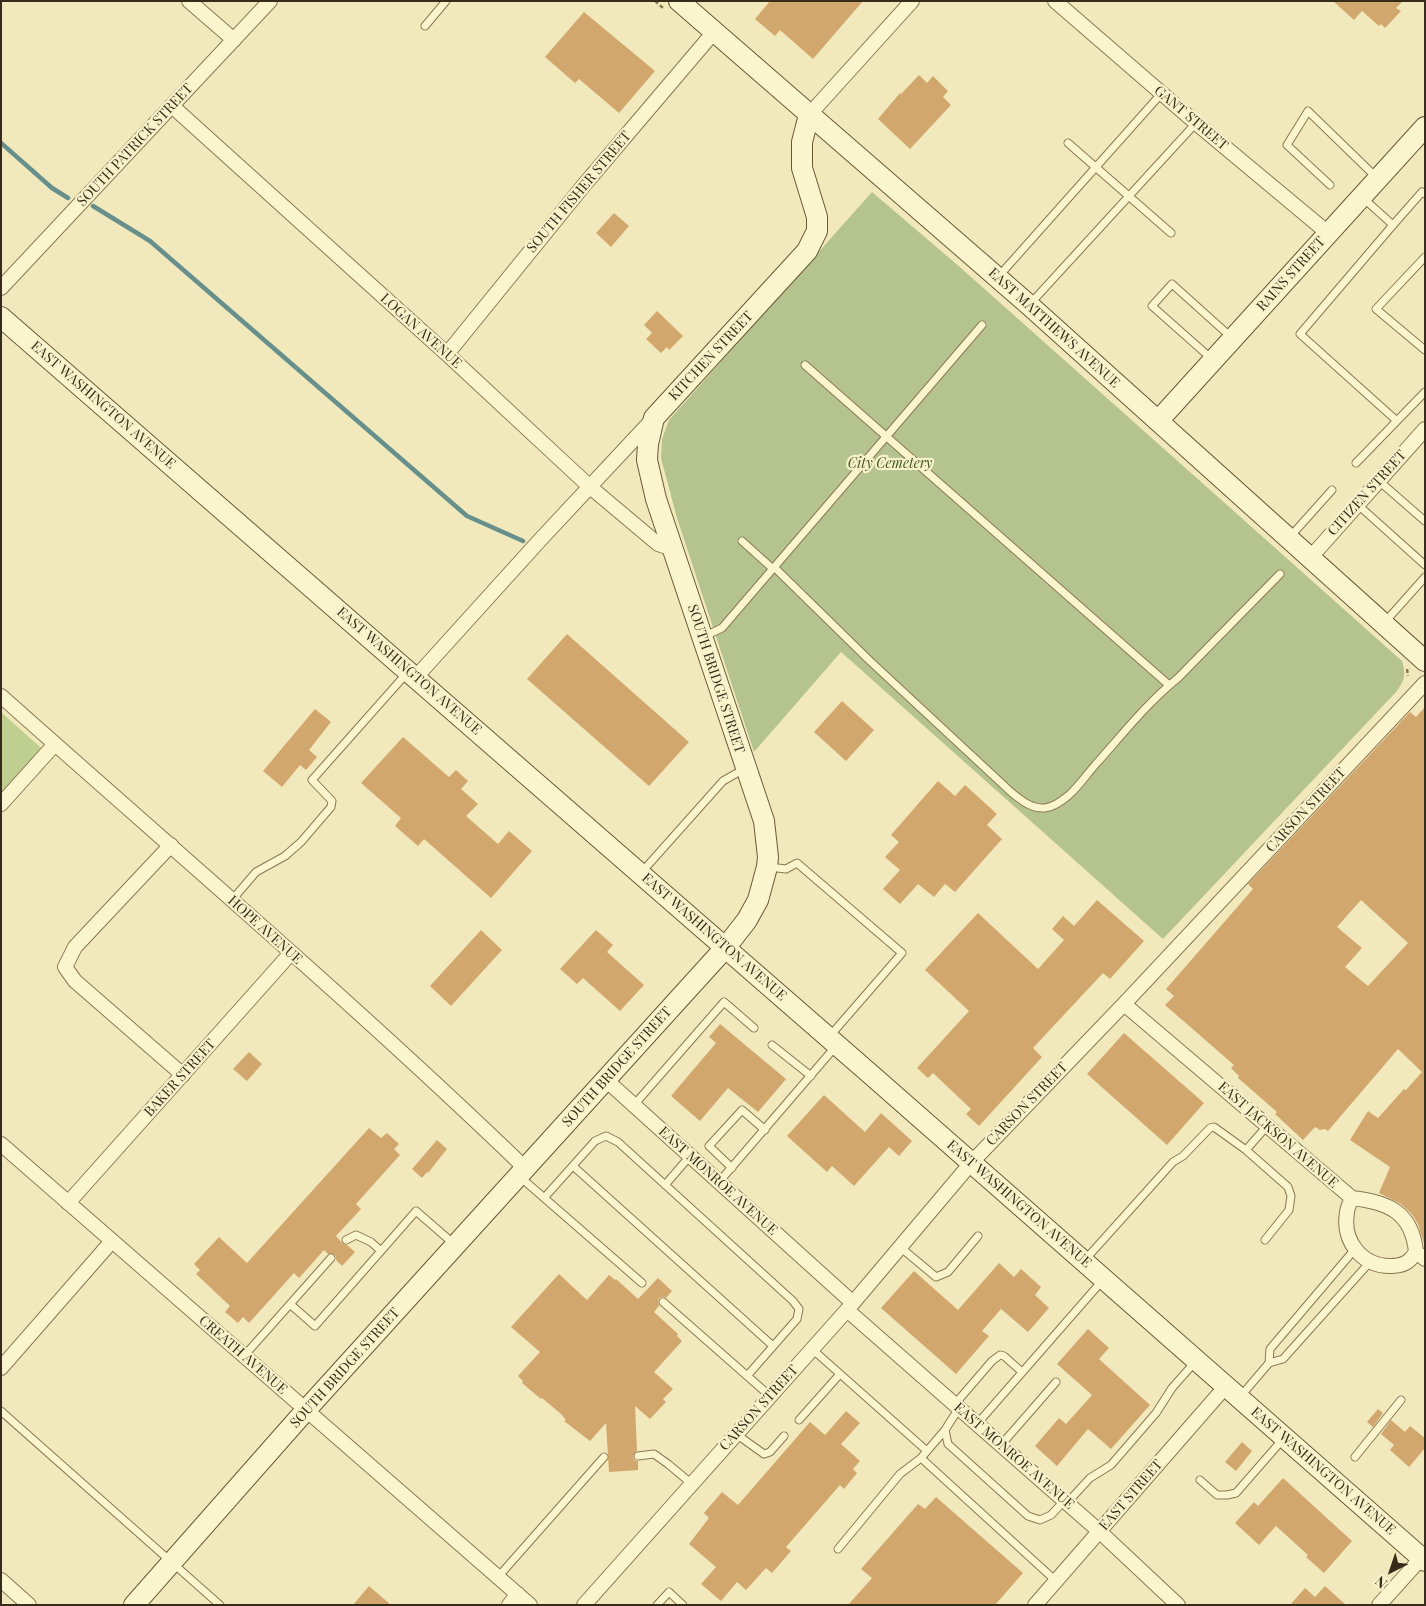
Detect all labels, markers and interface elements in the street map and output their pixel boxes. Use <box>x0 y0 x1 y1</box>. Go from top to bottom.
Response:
street label: SOUTH PATRICK STREET <box>74 80 196 210</box>
street label: GANT STREET <box>1151 82 1231 154</box>
street label: SOUTH FISHER STREET <box>523 128 635 256</box>
street label: RAINS STREET <box>1253 233 1329 315</box>
street label: EAST MATTHEWS AVENUE <box>985 265 1123 391</box>
street label: LOGAN AVENUE <box>377 290 465 372</box>
street label: KITCHEN STREET <box>665 308 757 404</box>
street label: EAST WASHINGTON AVENUE <box>27 338 179 472</box>
street label: CITIZEN STREET <box>1324 447 1410 539</box>
park label: City Cemetery <box>848 456 932 472</box>
street label: SOUTH BRIDGE STREET <box>684 602 748 756</box>
street label: EAST WASHINGTON AVENUE <box>333 604 485 738</box>
street label: CARSON STREET <box>1263 764 1349 856</box>
street label: EAST WASHINGTON AVENUE <box>638 870 790 1004</box>
street label: HOPE AVENUE <box>224 892 306 968</box>
street label: SOUTH BRIDGE STREET <box>559 1004 675 1130</box>
street label: BAKER STREET <box>141 1036 219 1120</box>
street label: CARSON STREET <box>983 1059 1071 1149</box>
street label: EAST JACKSON AVENUE <box>1215 1078 1341 1192</box>
street label: EAST MONROE AVENUE <box>655 1123 781 1239</box>
street label: EAST WASHINGTON AVENUE <box>943 1137 1095 1271</box>
street label: SOUTH BRIDGE STREET <box>287 1305 403 1431</box>
street label: CREATH AVENUE <box>195 1312 291 1398</box>
street label: CARSON STREET <box>716 1362 802 1454</box>
street label: EAST MONROE AVENUE <box>950 1399 1078 1513</box>
street label: EAST WASHINGTON AVENUE <box>1247 1404 1399 1538</box>
street label: EAST STREET <box>1096 1456 1166 1534</box>
north arrow <box>1366 1546 1416 1596</box>
text: N <box>1371 1572 1391 1593</box>

